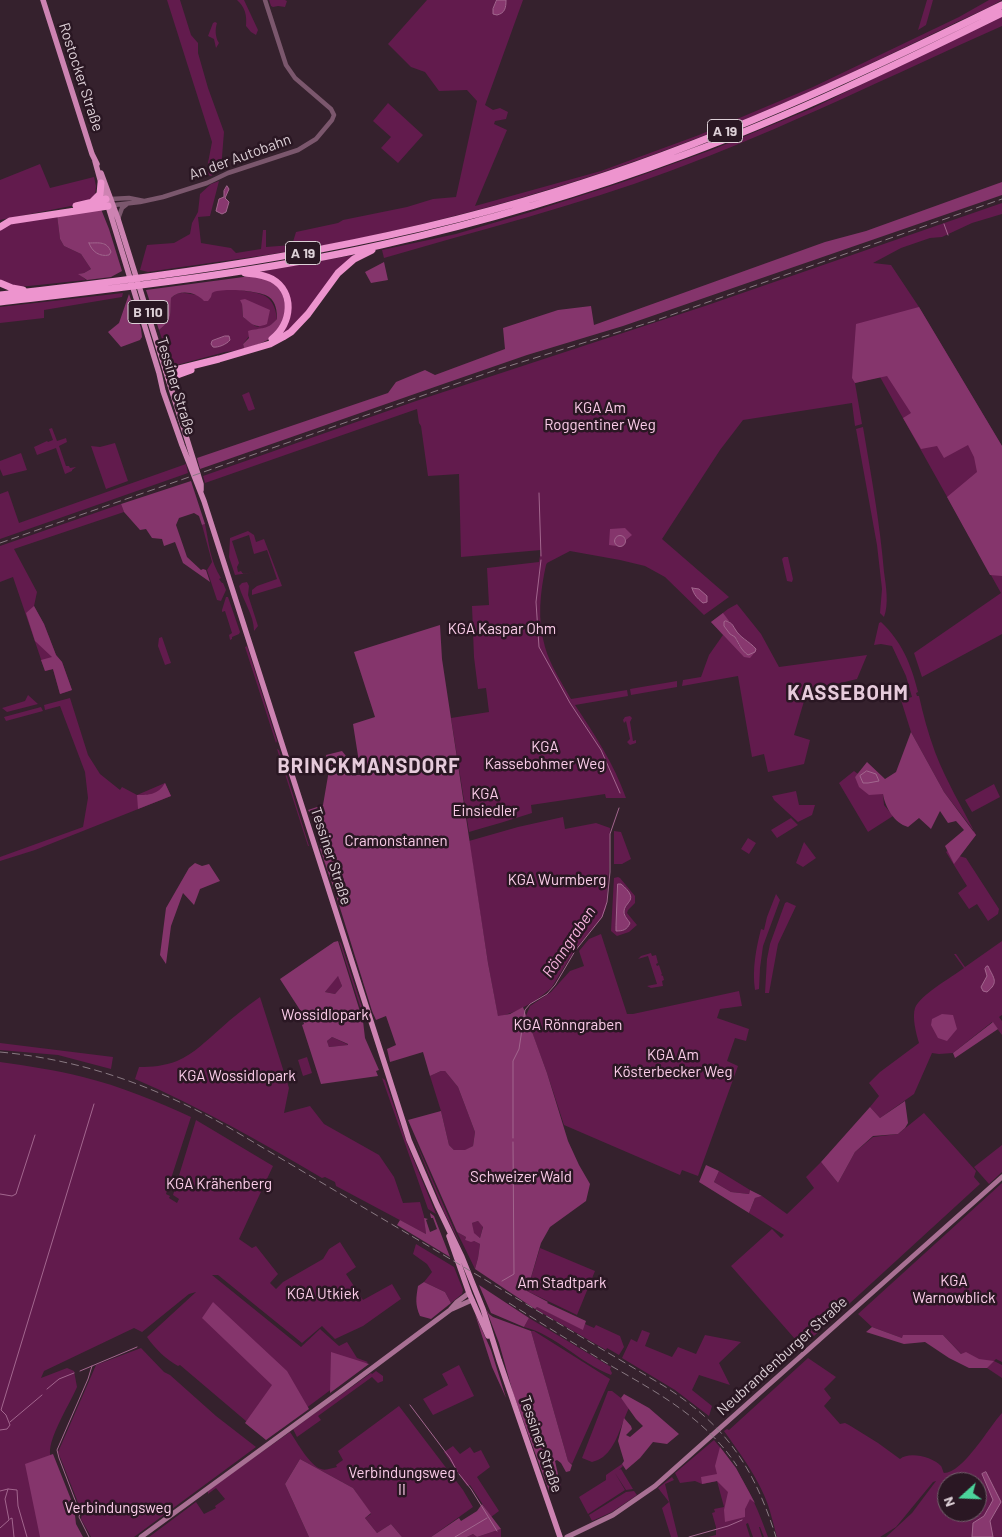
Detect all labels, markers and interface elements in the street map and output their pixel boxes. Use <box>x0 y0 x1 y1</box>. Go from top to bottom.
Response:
street label: Rostocker Straße <box>55 20 107 134</box>
road number: A 19 <box>708 120 742 142</box>
street label: An der Autobahn <box>186 130 294 184</box>
road number: A 19 <box>286 242 320 264</box>
road number: B 110 <box>128 300 168 324</box>
street label: Tessiner Straße <box>153 335 199 437</box>
park label: KGA Am Roggentiner Weg <box>544 399 656 434</box>
park label: KGA Kaspar Ohm <box>448 620 556 638</box>
district label: KASSEBOHM <box>786 681 910 705</box>
park label: KGA Kassebohmer Weg <box>485 738 605 773</box>
district label: BRINCKMANSDORF <box>276 754 462 778</box>
park label: KGA Einsiedler <box>452 785 518 820</box>
street label: Tessiner Straße <box>307 805 355 907</box>
park label: Cramonstannen <box>344 832 448 850</box>
park label: KGA Wurmberg <box>508 871 606 889</box>
water label: Rönngraben <box>538 903 600 981</box>
park label: Wossidlopark <box>281 1006 369 1024</box>
park label: KGA Rönngraben <box>514 1016 622 1034</box>
park label: KGA Am Kösterbecker Weg <box>614 1046 732 1081</box>
park label: KGA Wossidlopark <box>178 1067 296 1085</box>
park label: Schweizer Wald <box>470 1168 572 1186</box>
park label: KGA Krähenberg <box>166 1175 272 1193</box>
park label: KGA Warnowblick <box>912 1272 996 1307</box>
park label: Am Stadtpark <box>518 1274 606 1292</box>
park label: KGA Utkiek <box>287 1285 359 1303</box>
street label: Neubrandenburger Straße <box>713 1293 851 1419</box>
street label: Tessiner Straße <box>516 1393 566 1495</box>
park label: Verbindungsweg II <box>348 1464 456 1499</box>
north arrow <box>937 1472 987 1522</box>
text: N <box>939 1495 958 1509</box>
park label: Verbindungsweg <box>64 1499 172 1517</box>

